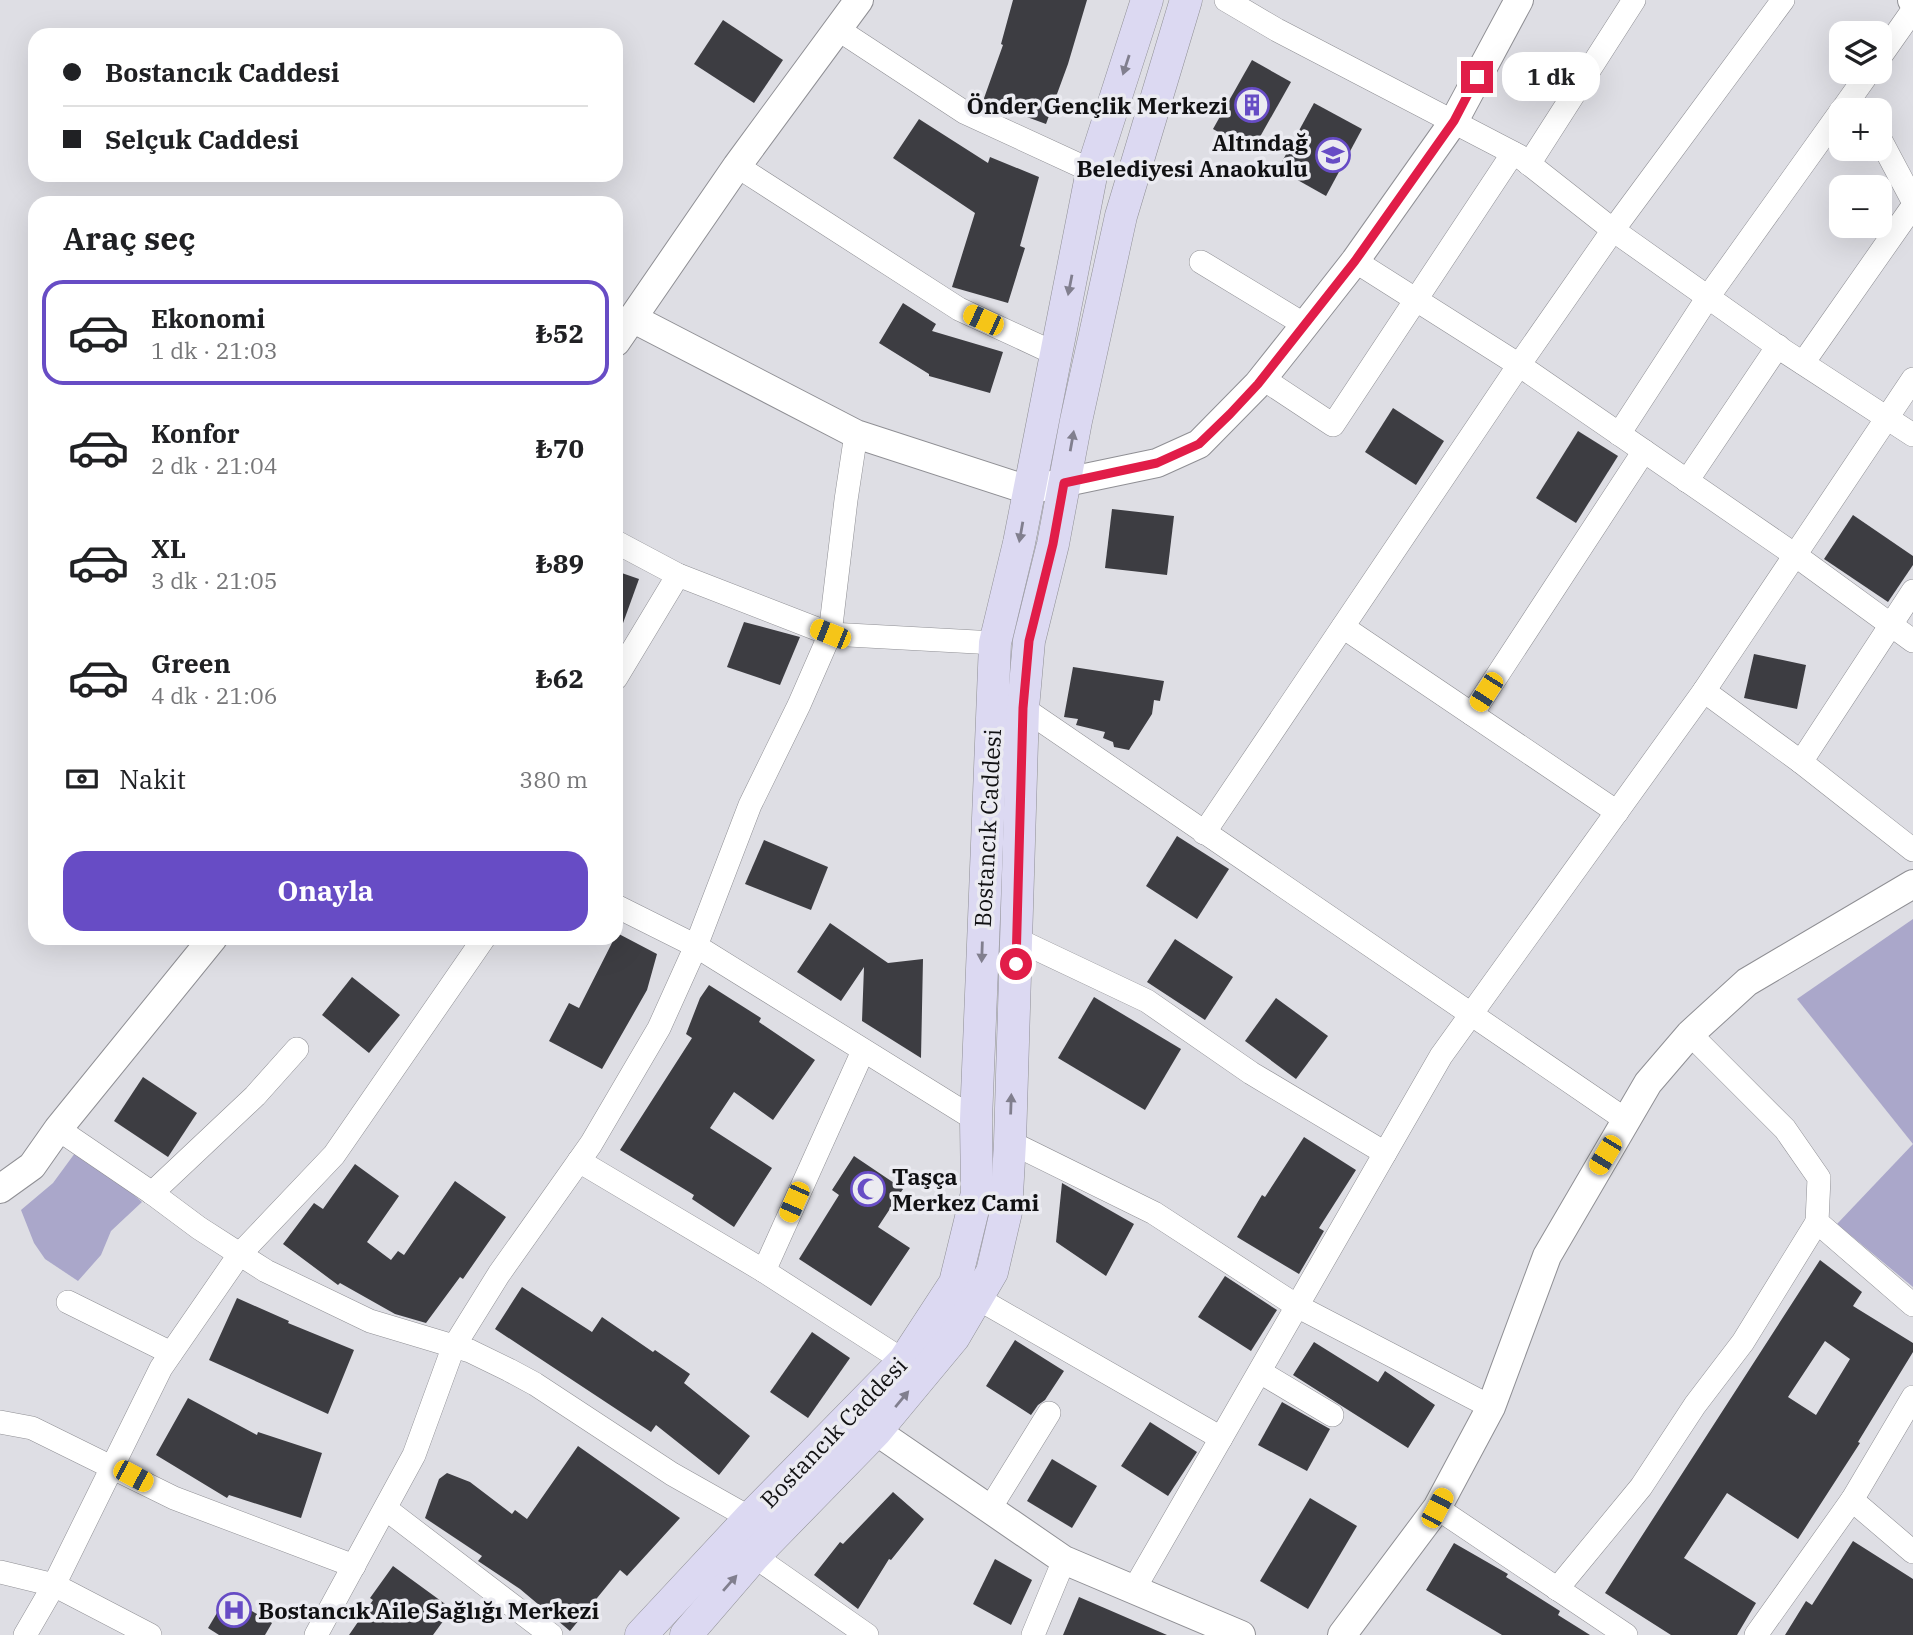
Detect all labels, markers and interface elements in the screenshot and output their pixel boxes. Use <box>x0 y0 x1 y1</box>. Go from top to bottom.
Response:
map controls <box>1829 21 1892 238</box>
button: layers <box>1829 21 1892 84</box>
callout: 1 dk <box>1502 52 1600 102</box>
text: Bostancık Caddesi <box>105 55 339 89</box>
one-way arrow <box>1121 55 1131 76</box>
route end <box>1461 61 1493 93</box>
text: 1 dk <box>1527 61 1575 91</box>
building icon: Önder Gençlik Merkezi <box>1233 86 1271 124</box>
place label: Önder Gençlik Merkezi <box>966 90 1228 120</box>
button: + <box>1829 98 1892 161</box>
text: Selçuk Caddesi <box>105 122 299 156</box>
place label: Altındağ Belediyesi Anaokulu <box>1076 127 1308 183</box>
school or university icon: Altındağ Belediyesi Anaokulu <box>1314 136 1352 174</box>
button: − <box>1829 175 1892 238</box>
text: Araç seç <box>63 217 195 259</box>
one-way arrow <box>1064 274 1075 296</box>
icon: car <box>67 301 130 364</box>
text: Ekonomi <box>151 301 265 335</box>
car <box>960 302 1007 338</box>
text: ₺52 <box>535 316 584 350</box>
text: 1 dk · 21:03 <box>151 335 278 365</box>
icon: car <box>67 416 130 479</box>
text: Konfor <box>151 416 240 450</box>
one-way arrow <box>1067 430 1078 452</box>
text: ₺70 <box>535 431 584 465</box>
text: 2 dk · 21:04 <box>151 450 278 480</box>
one-way arrow <box>1015 521 1026 543</box>
icon: car <box>67 531 130 594</box>
text: XL <box>151 531 186 565</box>
text: ₺89 <box>535 546 584 580</box>
text: 3 dk · 21:05 <box>151 565 278 595</box>
car <box>807 616 854 652</box>
icon: car <box>67 646 130 709</box>
text: Green <box>151 646 231 680</box>
text: ₺62 <box>535 661 584 695</box>
car <box>1466 669 1507 715</box>
text: 4 dk · 21:06 <box>151 680 278 710</box>
street label: Bostancık Caddesi <box>967 728 1007 928</box>
icon: cash <box>63 760 101 798</box>
text: Nakit <box>119 762 186 796</box>
text: 380 m <box>519 764 588 794</box>
button: Onayla <box>63 851 588 931</box>
one-way arrow <box>976 942 987 964</box>
route start <box>1000 948 1032 980</box>
one-way arrow <box>1005 1093 1017 1115</box>
car <box>1586 1132 1625 1178</box>
place label: Taşça Merkez Cami <box>892 1161 1040 1217</box>
mosque icon: Taşça Merkez Cami <box>849 1170 887 1208</box>
car <box>776 1179 813 1225</box>
street label: Bostancık Caddesi <box>753 1350 913 1514</box>
one-way arrow <box>894 1390 910 1408</box>
car <box>110 1457 157 1495</box>
car <box>1418 1485 1457 1531</box>
one-way arrow <box>723 1574 738 1592</box>
hospital icon: Bostancık Aile Sağlığı Merkezi <box>215 1591 253 1629</box>
place label: Bostancık Aile Sağlığı Merkezi <box>258 1595 599 1625</box>

